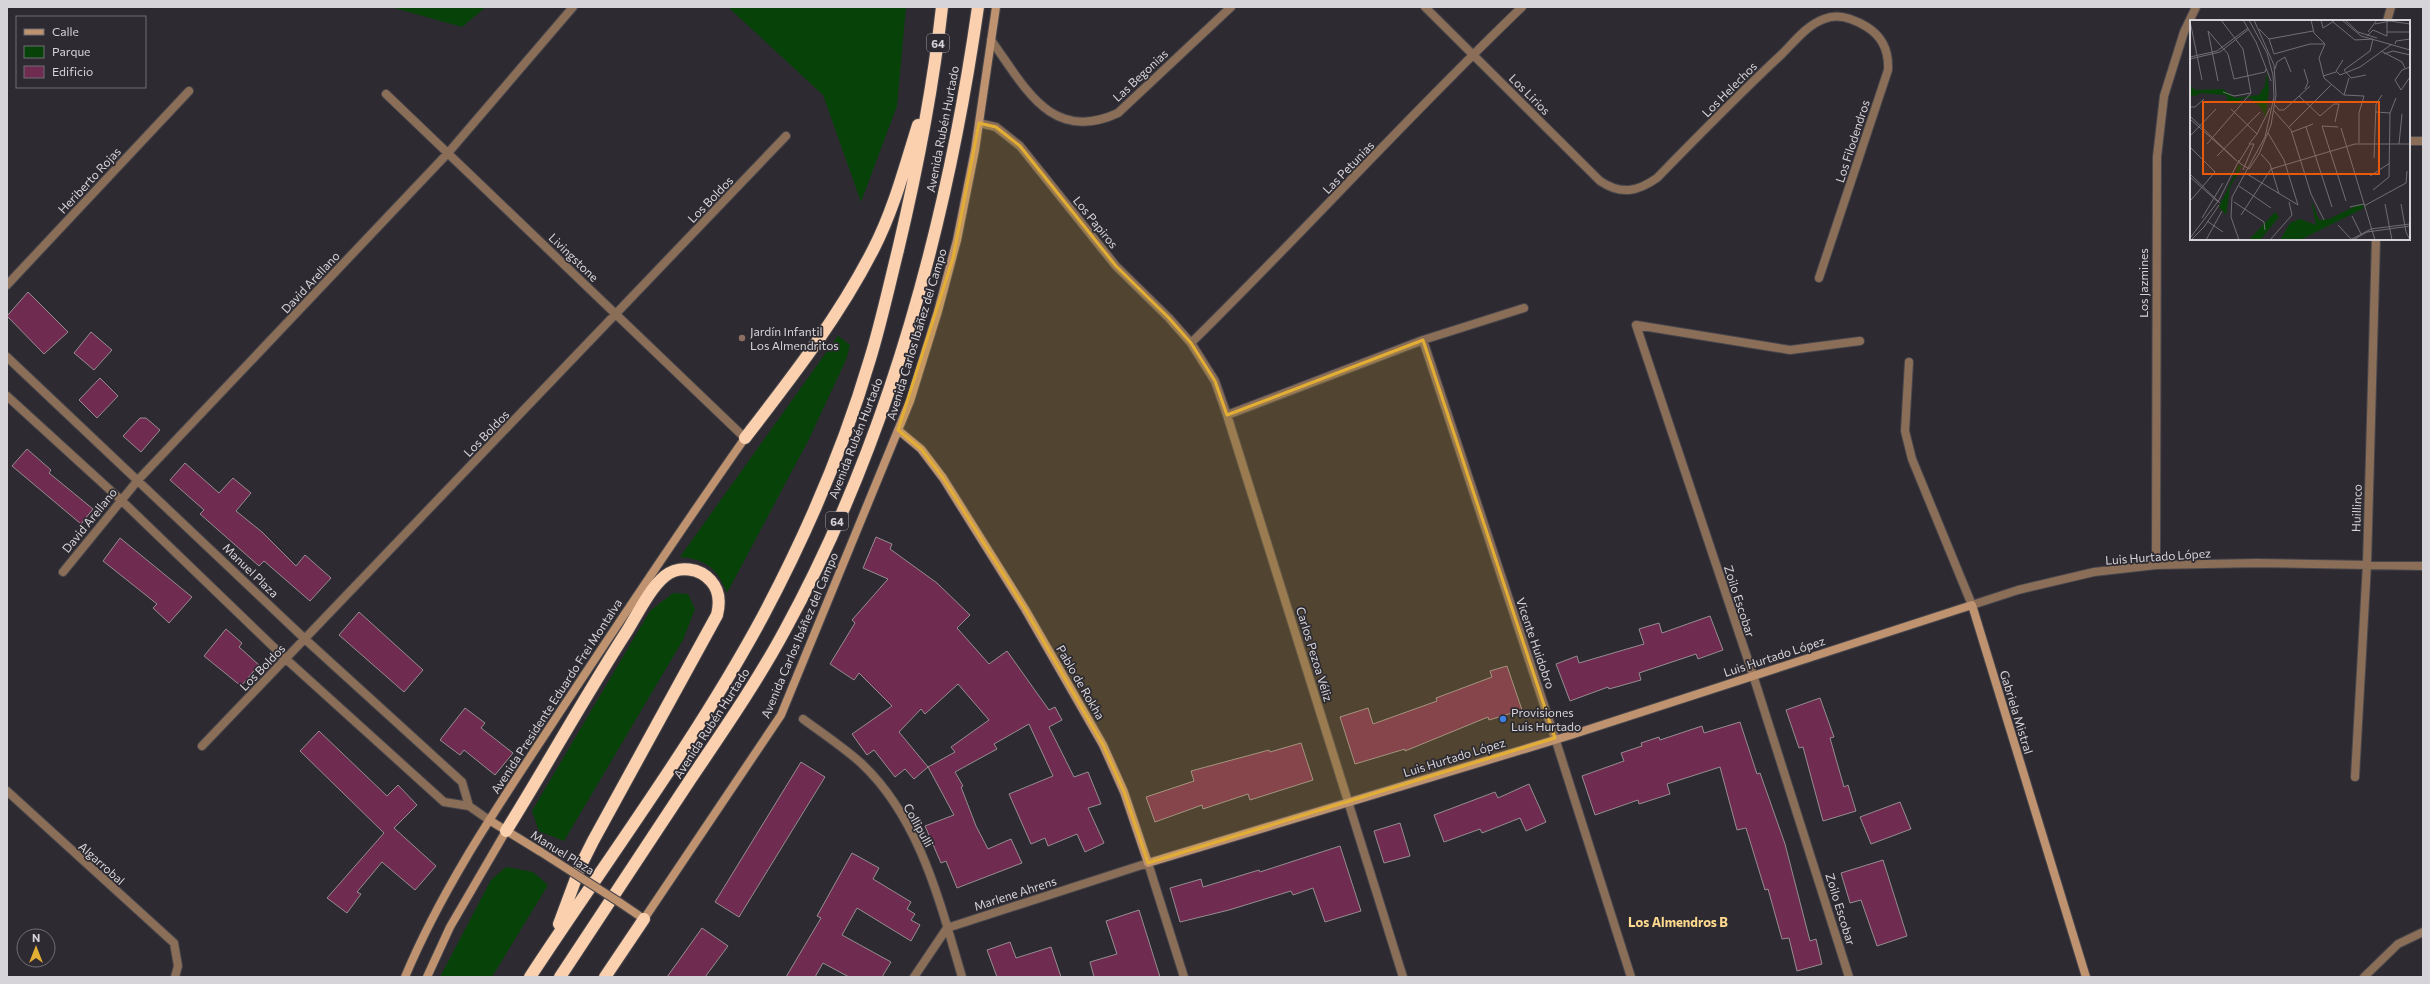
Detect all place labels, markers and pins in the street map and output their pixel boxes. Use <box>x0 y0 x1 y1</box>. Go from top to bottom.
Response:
place label: Jardín Infantil Los Almendritos <box>750 324 839 352</box>
marker: Jardín Infantil Los Almendritos <box>737 333 747 343</box>
place label: Provisiones Luis Hurtado <box>1511 705 1581 733</box>
marker: Provisiones Luis Hurtado <box>1498 714 1508 724</box>

